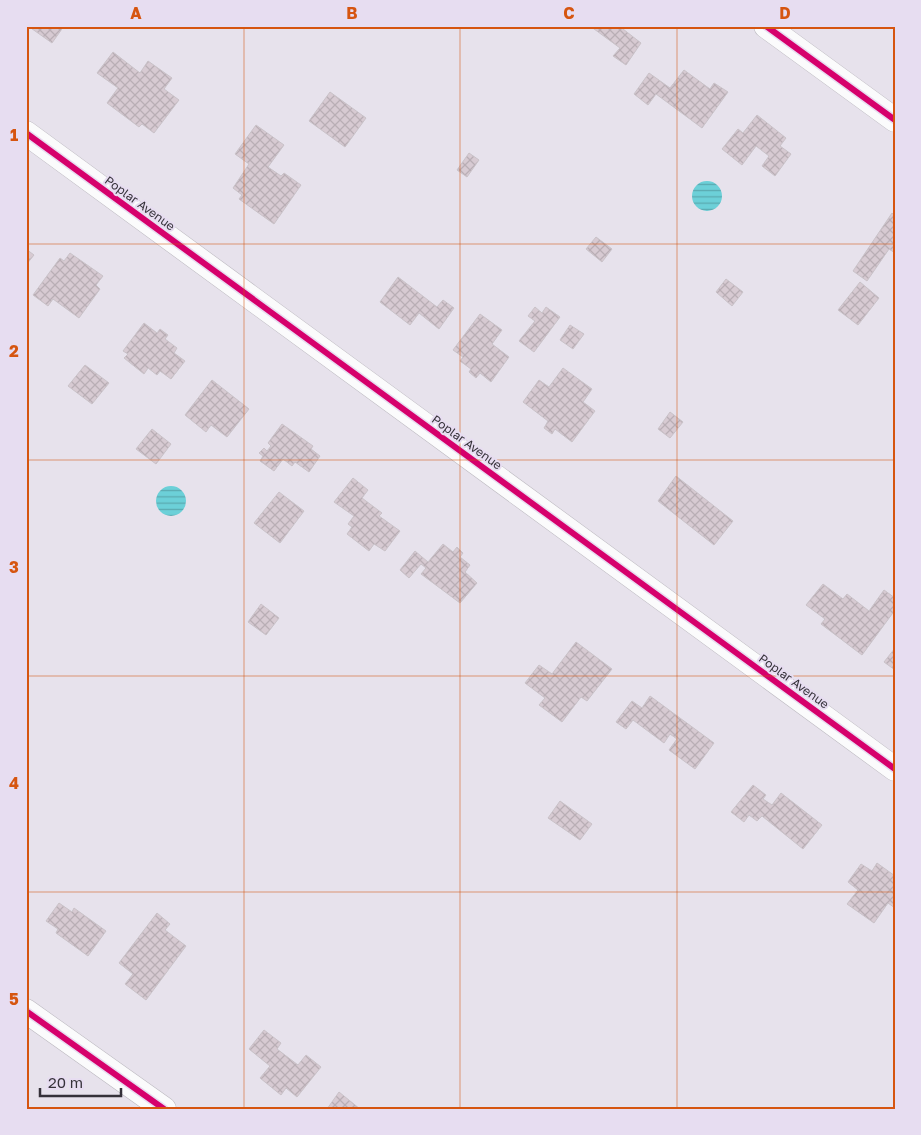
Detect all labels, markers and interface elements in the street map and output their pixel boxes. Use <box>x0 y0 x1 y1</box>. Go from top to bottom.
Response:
text: A <box>130 3 142 23</box>
text: B <box>346 3 358 23</box>
text: C <box>563 3 575 23</box>
text: D <box>779 3 791 23</box>
text: 1 <box>10 125 18 145</box>
street label: Poplar Avenue <box>102 173 178 233</box>
text: 2 <box>9 341 19 361</box>
street label: Poplar Avenue <box>429 412 505 472</box>
text: 3 <box>9 557 19 577</box>
street label: Poplar Avenue <box>756 651 832 711</box>
text: 4 <box>9 773 19 793</box>
text: 5 <box>9 989 19 1009</box>
scale bar <box>40 1065 121 1097</box>
text: 20 m <box>48 1073 83 1091</box>

